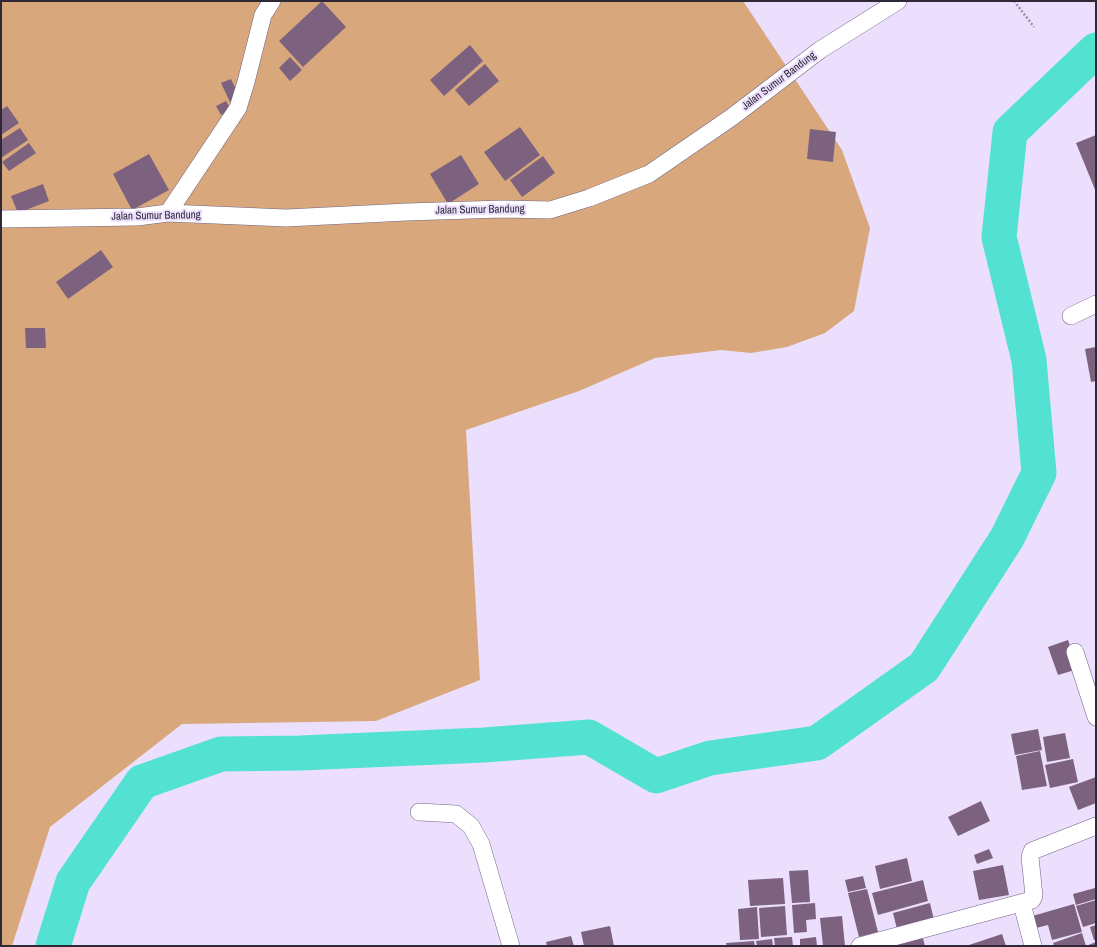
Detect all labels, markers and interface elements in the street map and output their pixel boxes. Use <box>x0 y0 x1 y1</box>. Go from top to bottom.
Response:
street label: Jalan Sumur Bandung <box>739 49 819 113</box>
street label: Jalan Sumur Bandung <box>435 203 525 217</box>
street label: Jalan Sumur Bandung <box>111 209 201 223</box>

